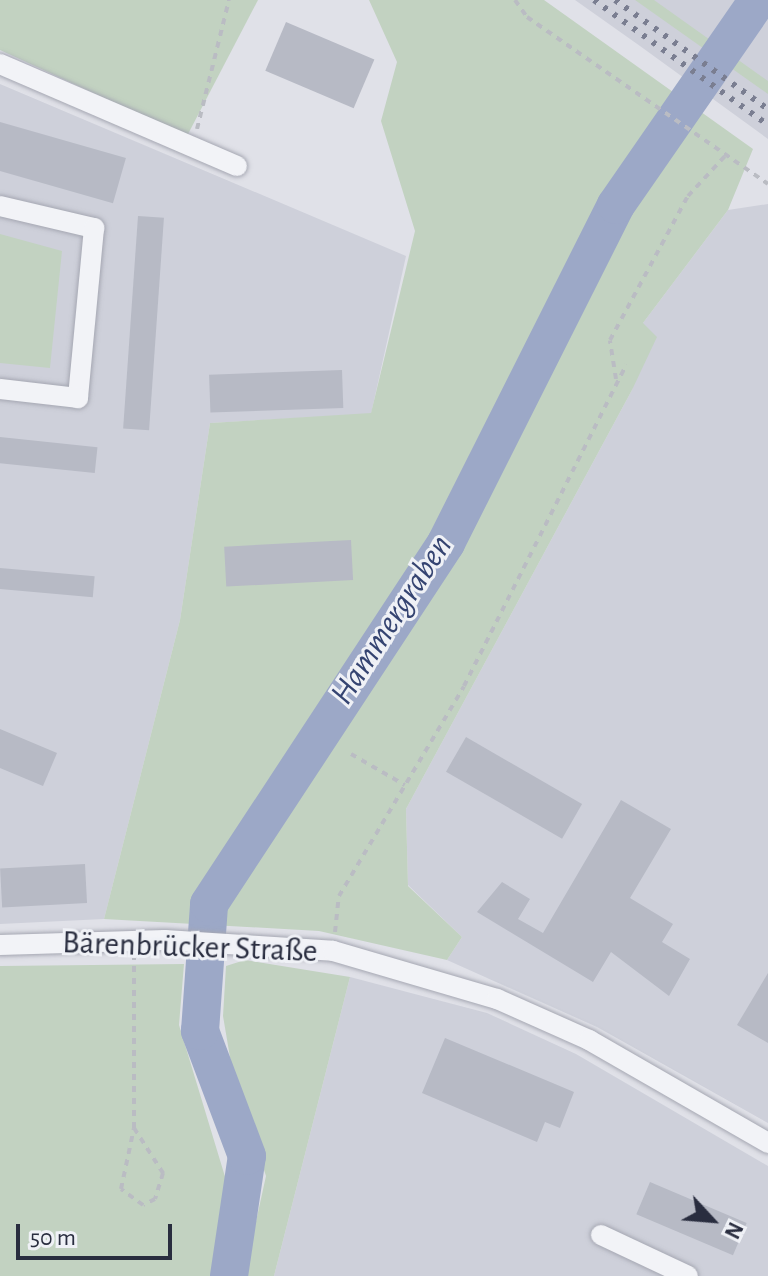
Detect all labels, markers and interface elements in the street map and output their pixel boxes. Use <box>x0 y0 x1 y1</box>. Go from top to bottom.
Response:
water label: Hammergraben <box>322 528 462 712</box>
street label: Bärenbrücker Straße <box>62 923 318 971</box>
north arrow <box>672 1180 752 1260</box>
scale bar <box>20 1208 176 1258</box>
text: N <box>720 1219 747 1242</box>
text: 50 m <box>30 1226 76 1250</box>

